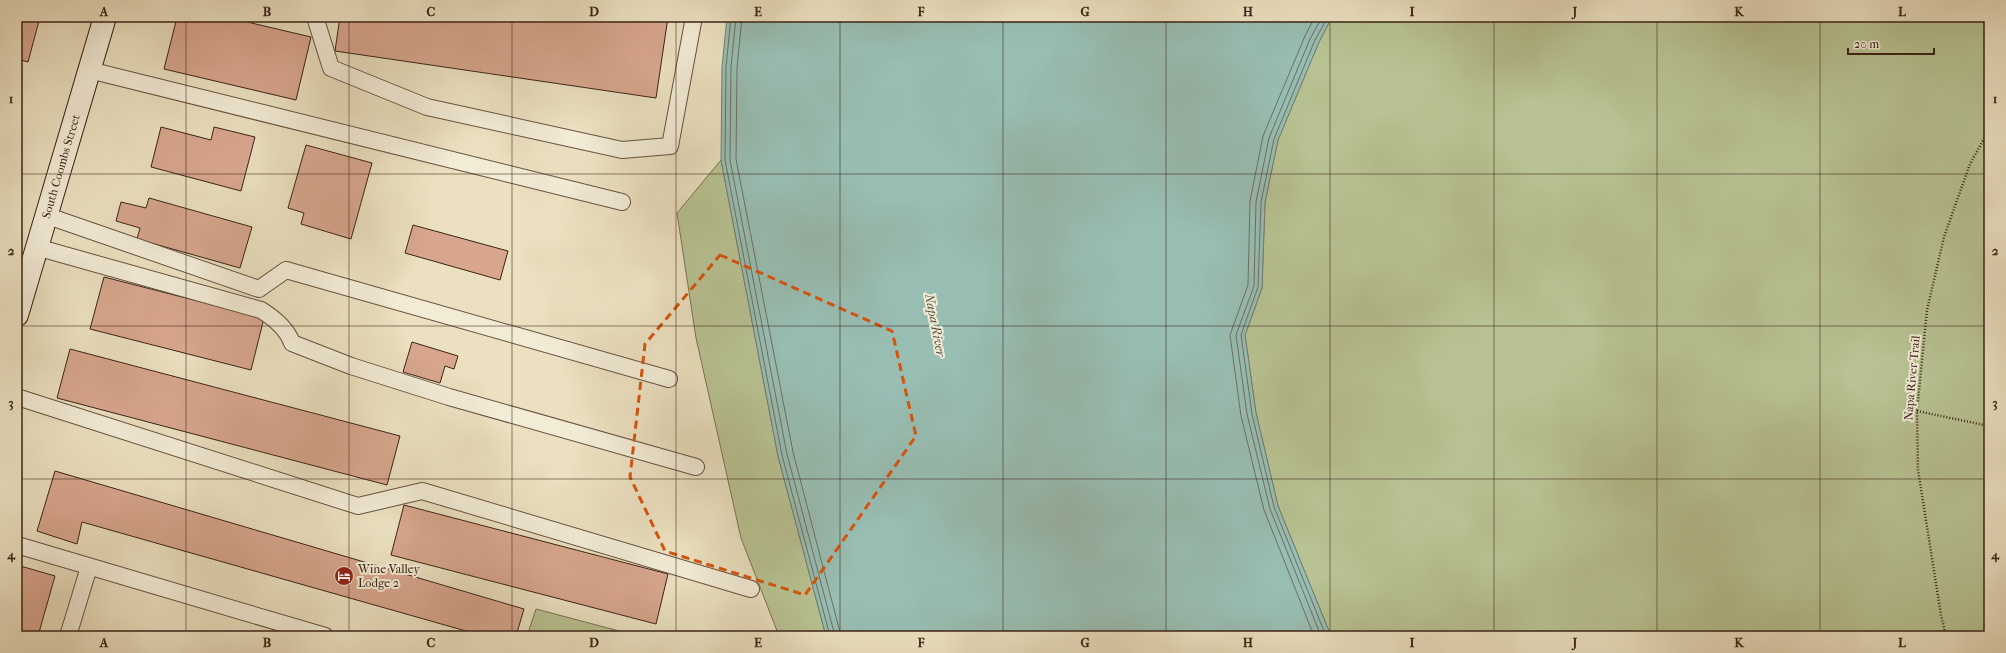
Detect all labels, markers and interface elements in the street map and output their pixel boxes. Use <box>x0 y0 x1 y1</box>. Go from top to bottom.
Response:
text: A <box>99 4 109 19</box>
text: B <box>263 4 272 19</box>
text: C <box>427 4 436 19</box>
text: D <box>589 4 599 19</box>
text: E <box>754 4 762 19</box>
text: F <box>917 4 925 19</box>
text: G <box>1080 4 1090 19</box>
text: H <box>1243 4 1254 19</box>
text: I <box>1409 4 1415 19</box>
text: J <box>1571 4 1578 20</box>
text: K <box>1734 4 1745 19</box>
text: L <box>1898 4 1907 19</box>
scale bar <box>1848 30 1934 56</box>
text: 20 m <box>1854 37 1879 51</box>
text: 1 <box>9 91 14 106</box>
text: 1 <box>1993 91 1998 106</box>
street label: South Coombs Street <box>39 112 83 220</box>
text: 2 <box>8 243 15 258</box>
text: 2 <box>1992 243 1999 258</box>
water label: Napa River <box>922 291 949 359</box>
street label: Napa River Trail <box>1901 334 1923 421</box>
text: 3 <box>8 395 14 411</box>
text: 3 <box>1992 395 1998 411</box>
text: 4 <box>6 547 16 563</box>
text: 4 <box>1990 547 2000 563</box>
place label: Wine Valley Lodge 2 <box>357 562 421 590</box>
hotel icon: Wine Valley Lodge 2 <box>333 565 355 587</box>
text: A <box>99 635 109 650</box>
text: B <box>263 635 272 650</box>
text: C <box>427 635 436 650</box>
text: D <box>589 635 599 650</box>
text: E <box>754 635 762 650</box>
text: F <box>917 635 925 650</box>
text: G <box>1080 635 1090 650</box>
text: H <box>1243 635 1254 650</box>
text: I <box>1409 635 1415 650</box>
text: J <box>1571 635 1578 651</box>
text: K <box>1734 635 1745 650</box>
text: L <box>1898 635 1907 650</box>

